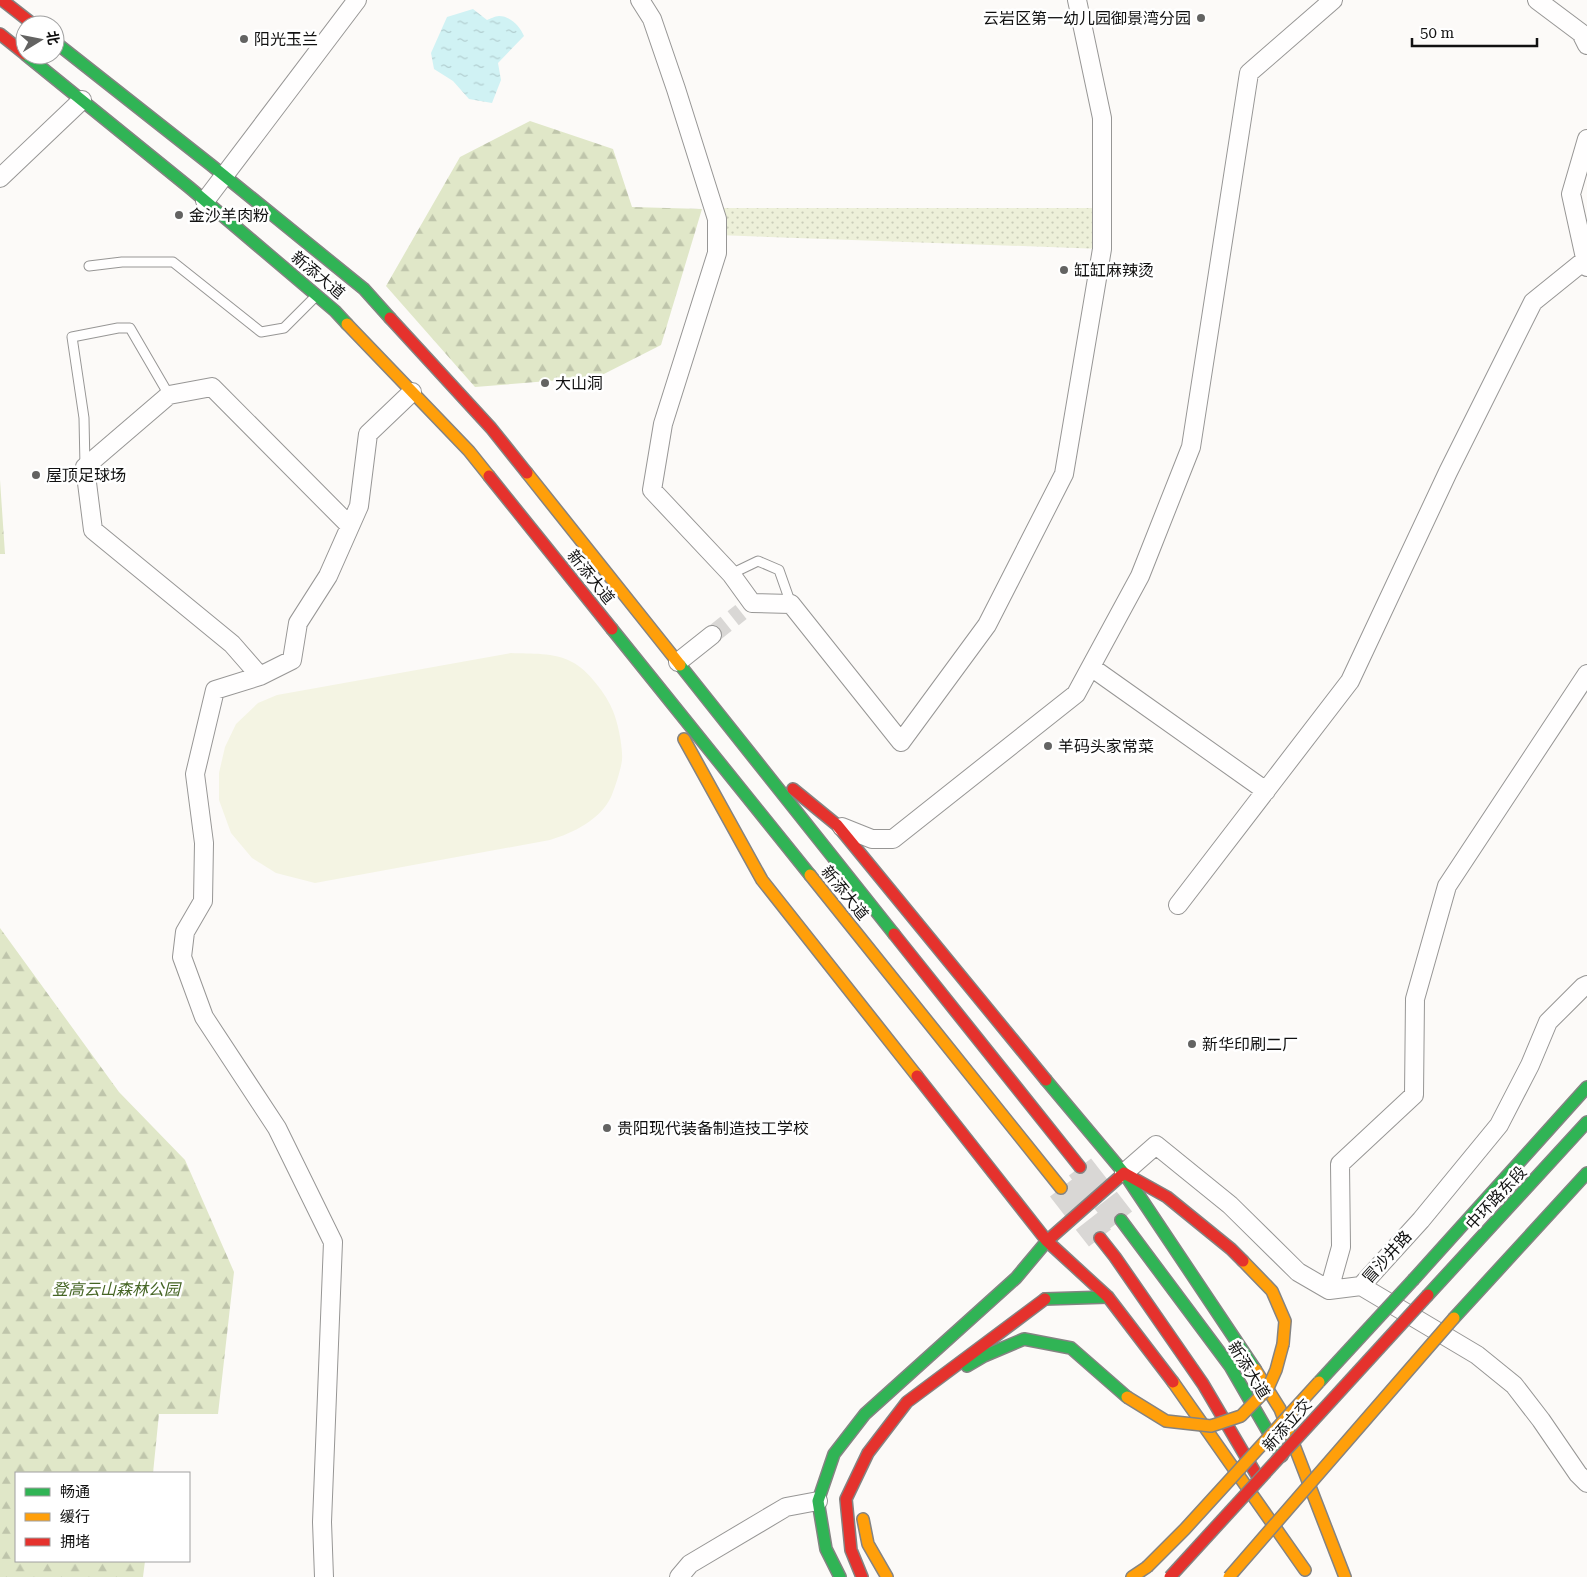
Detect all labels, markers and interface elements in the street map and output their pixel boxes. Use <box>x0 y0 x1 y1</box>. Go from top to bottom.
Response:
place label: 云岩区第一幼儿园御景湾分园 <box>983 9 1191 28</box>
marker: 云岩区第一幼儿园御景湾分园 <box>1195 12 1207 24</box>
north arrow <box>15 15 65 65</box>
scale bar <box>1412 15 1537 47</box>
text: 50 m <box>1420 24 1455 42</box>
text: 北 <box>44 29 62 46</box>
place label: 阳光玉兰 <box>254 30 318 49</box>
marker: 阳光玉兰 <box>238 33 250 45</box>
place label: 金沙羊肉粉 <box>189 206 269 225</box>
marker: 金沙羊肉粉 <box>173 209 185 221</box>
street label: 新添大道 <box>287 247 349 303</box>
place label: 缸缸麻辣烫 <box>1074 261 1154 280</box>
marker: 缸缸麻辣烫 <box>1058 264 1070 276</box>
place label: 大山洞 <box>555 374 603 393</box>
marker: 大山洞 <box>539 377 551 389</box>
place label: 屋顶足球场 <box>46 466 126 485</box>
marker: 屋顶足球场 <box>30 469 42 481</box>
street label: 新添大道 <box>563 546 619 608</box>
place label: 羊码头家常菜 <box>1058 737 1154 756</box>
marker: 羊码头家常菜 <box>1042 740 1054 752</box>
street label: 新添大道 <box>817 862 873 924</box>
place label: 新华印刷二厂 <box>1202 1035 1298 1054</box>
marker: 新华印刷二厂 <box>1186 1038 1198 1050</box>
place label: 贵阳现代装备制造技工学校 <box>617 1119 809 1138</box>
marker: 贵阳现代装备制造技工学校 <box>601 1122 613 1134</box>
street label: 中环路东段 <box>1462 1162 1530 1234</box>
street label: 冒沙井路 <box>1359 1227 1415 1287</box>
park label: 登高云山森林公园 <box>52 1280 182 1299</box>
street label: 新添大道 <box>1224 1338 1274 1402</box>
street label: 新添立交 <box>1259 1395 1315 1455</box>
legend <box>15 1472 190 1562</box>
text: 畅通 <box>60 1483 90 1501</box>
text: 缓行 <box>60 1508 90 1526</box>
text: 拥堵 <box>60 1533 90 1551</box>

